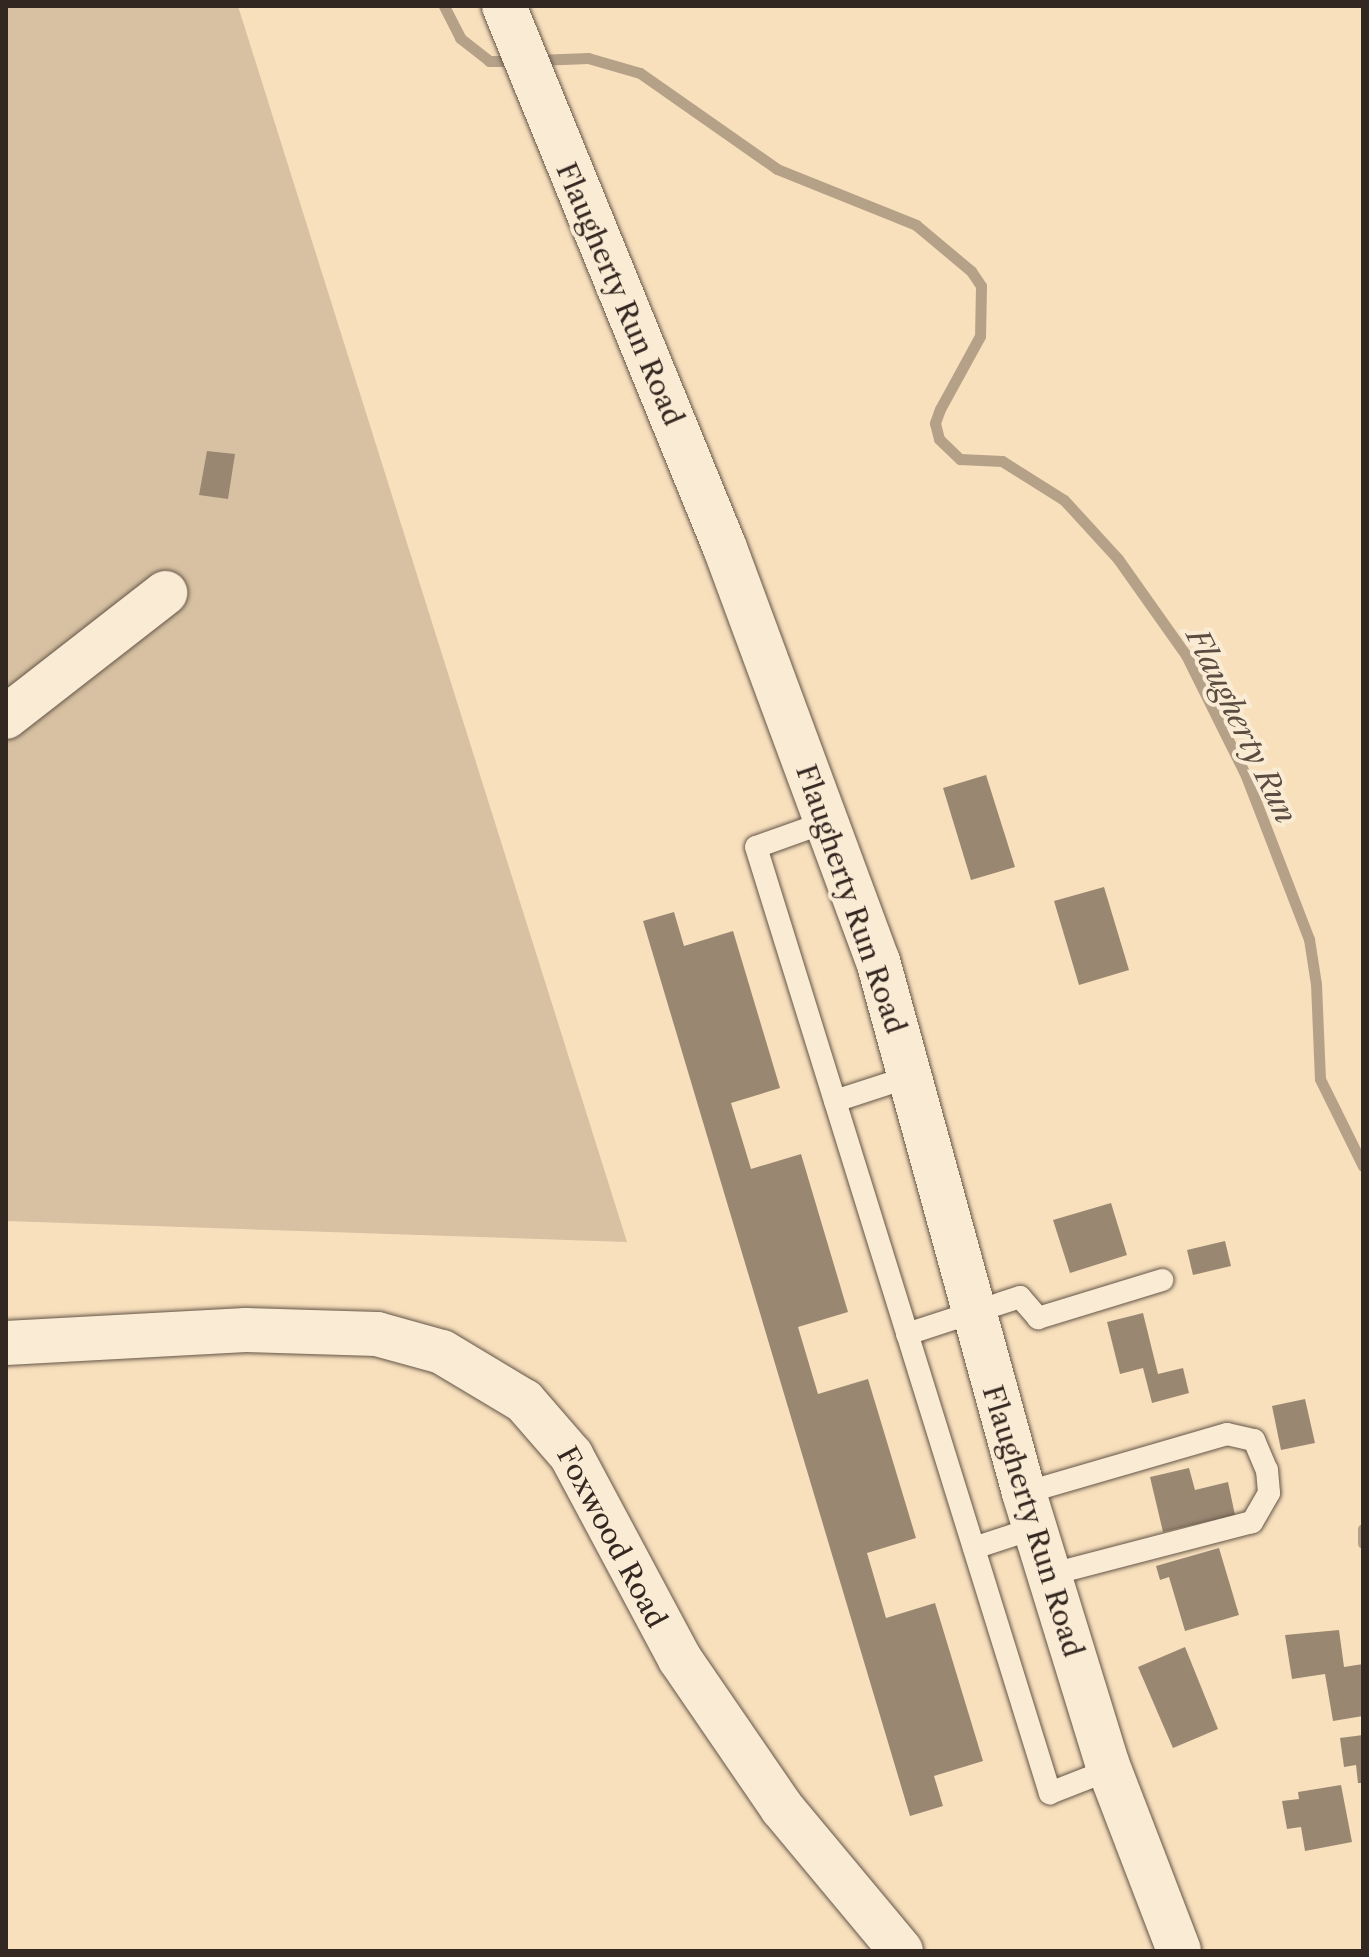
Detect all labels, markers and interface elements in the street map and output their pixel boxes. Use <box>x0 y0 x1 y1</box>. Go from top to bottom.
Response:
street label: Flaugherty Run Road <box>549 157 691 431</box>
water label: Flaugherty Run <box>1178 623 1304 829</box>
street label: Flaugherty Run Road <box>789 760 913 1038</box>
street label: Flaugherty Run Road <box>976 1381 1090 1661</box>
street label: Foxwood Road <box>550 1441 674 1633</box>

